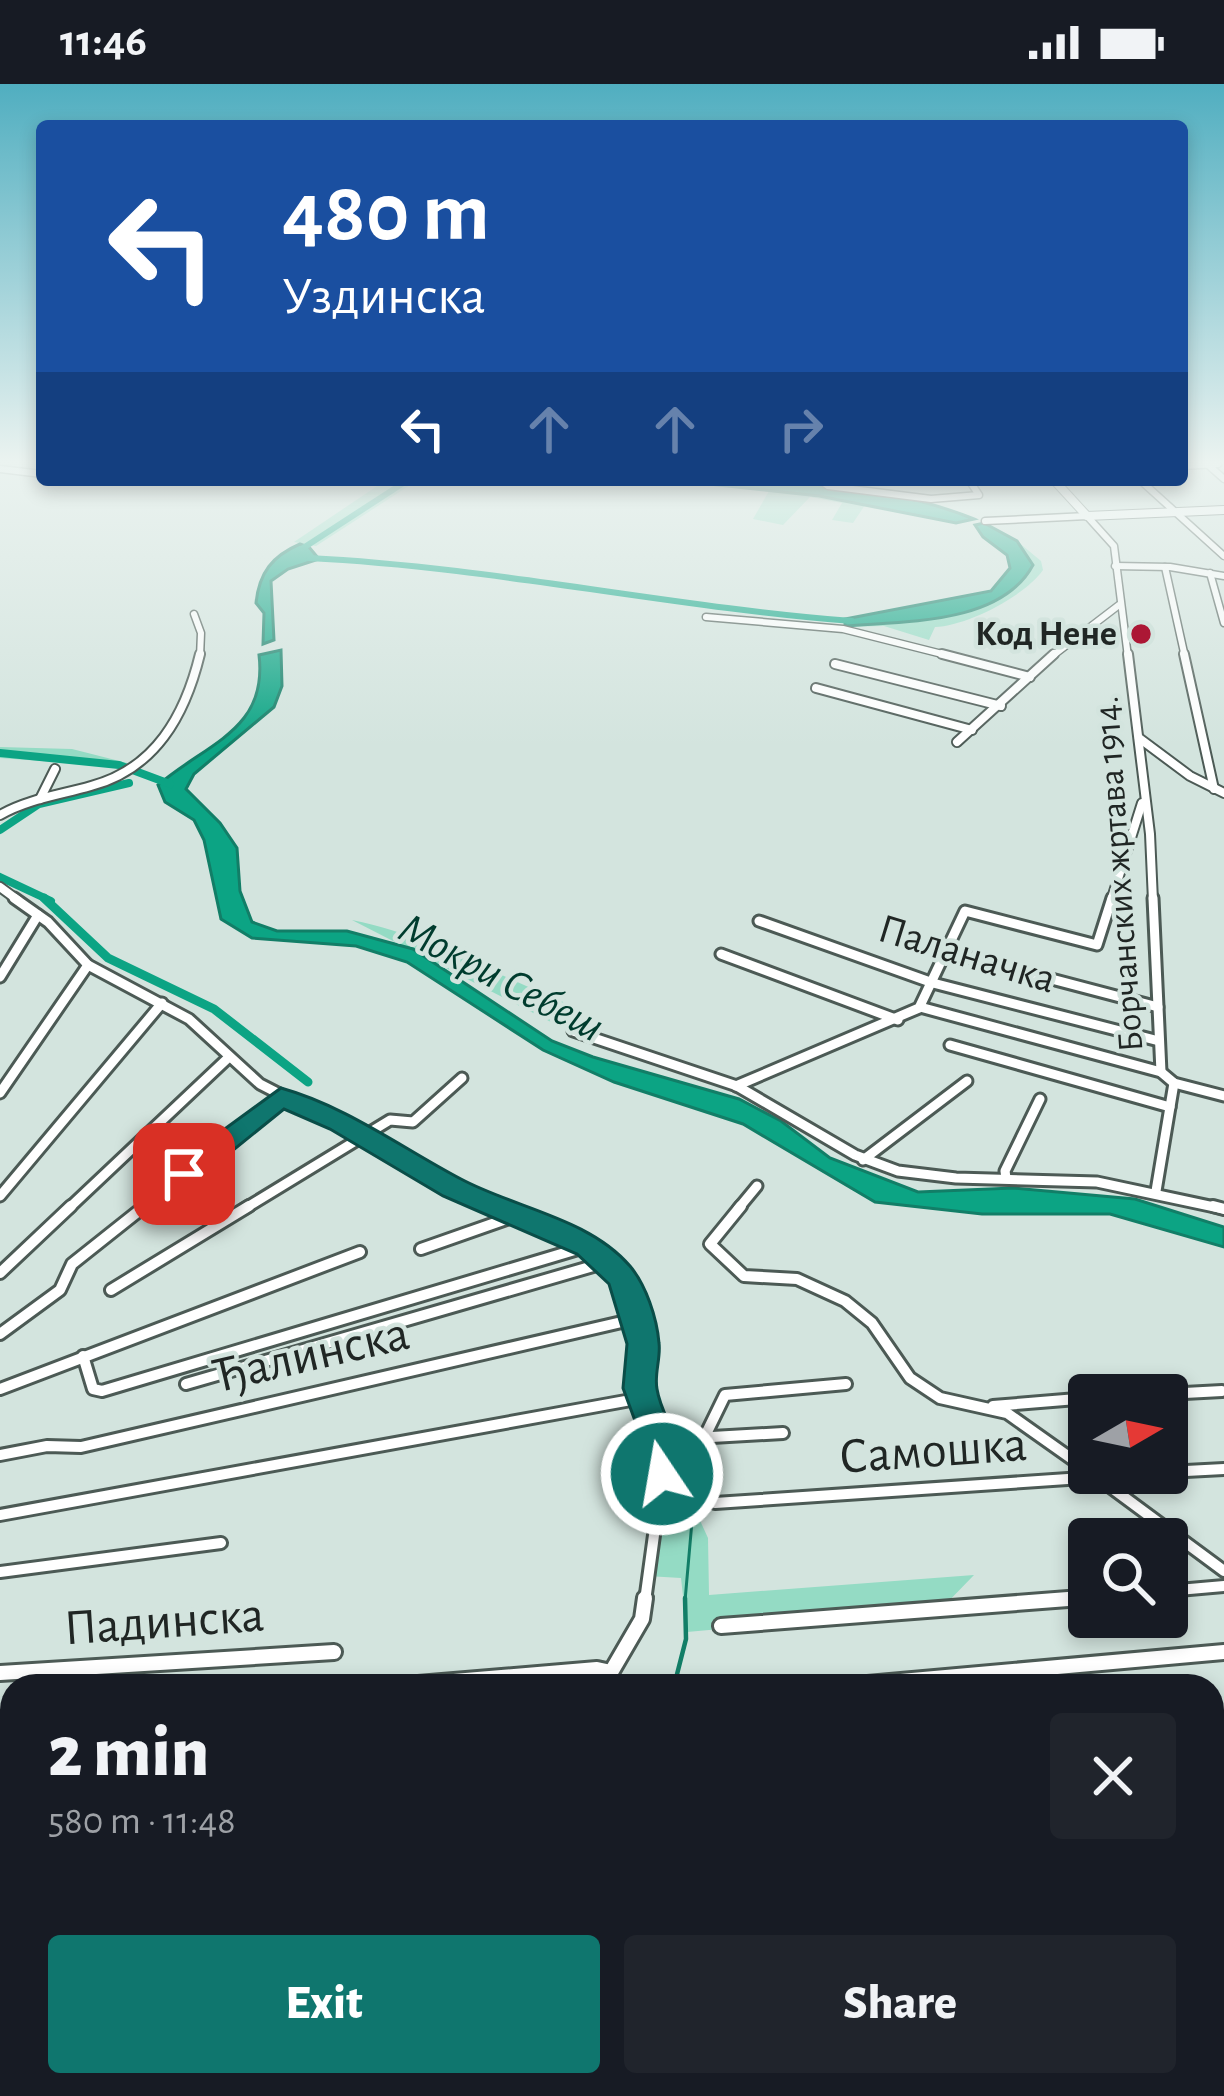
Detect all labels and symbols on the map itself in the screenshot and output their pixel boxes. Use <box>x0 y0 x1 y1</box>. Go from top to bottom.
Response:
place label: Код Нене <box>975 616 1117 652</box>
marker: Код Нене <box>1128 621 1154 647</box>
street label: Борчанских жртава 1914. <box>1089 695 1149 1053</box>
water label: Мокри Себеш <box>391 906 611 1050</box>
street label: Паланачка <box>873 907 1061 1001</box>
pin <box>133 1123 235 1225</box>
street label: Ђалинска <box>208 1308 414 1402</box>
north arrow <box>1068 1374 1188 1494</box>
position arrow <box>599 1411 725 1537</box>
street label: Самошка <box>837 1419 1029 1483</box>
street label: Падинска <box>62 1590 266 1654</box>

